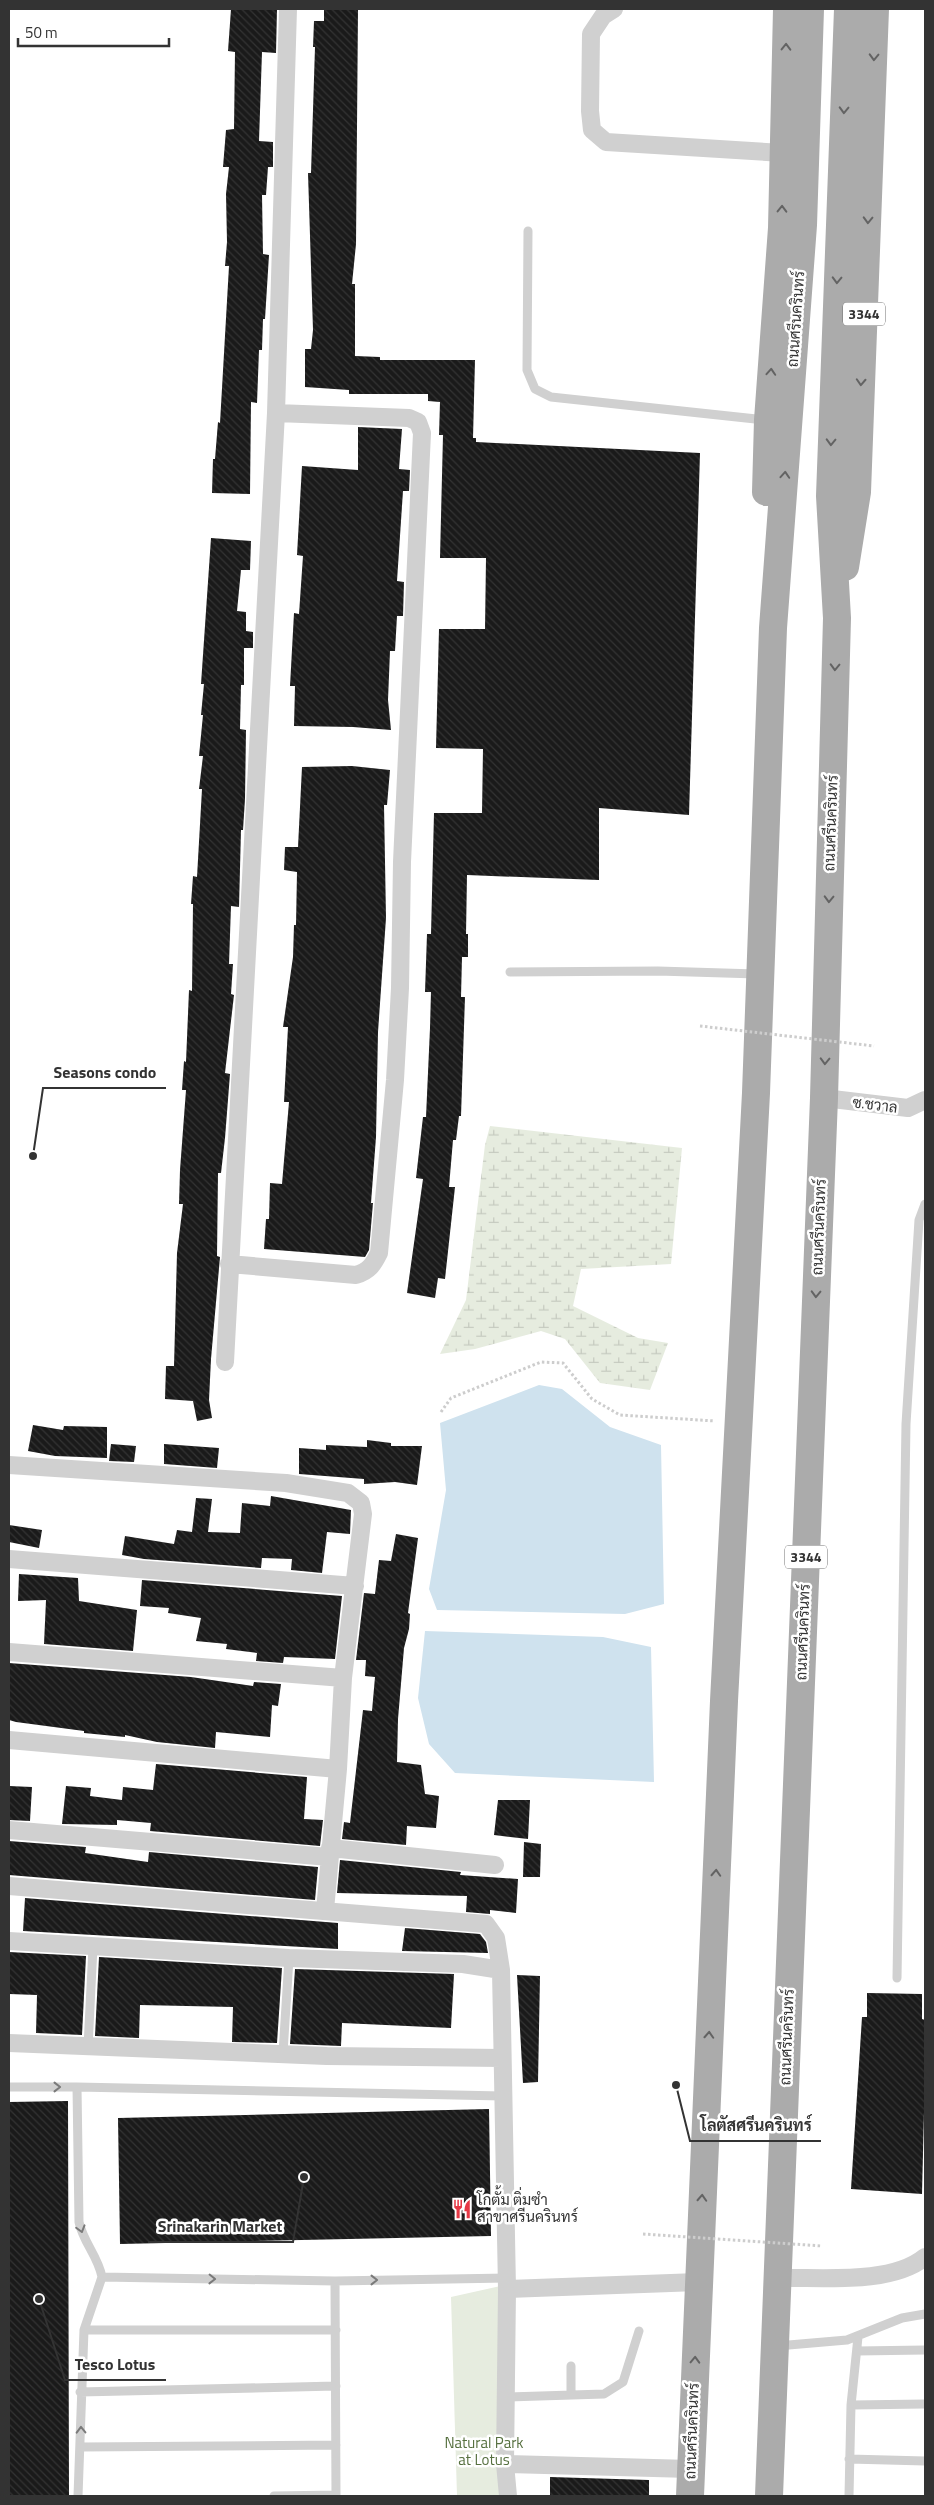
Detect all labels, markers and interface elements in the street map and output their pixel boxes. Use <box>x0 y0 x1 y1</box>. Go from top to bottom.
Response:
scale bar <box>18 15 169 47</box>
text: 50 m <box>25 21 58 44</box>
one-way arrow <box>780 43 791 51</box>
one-way arrow <box>868 54 879 62</box>
one-way arrow <box>838 106 849 114</box>
one-way arrow <box>777 205 787 213</box>
one-way arrow <box>863 216 874 224</box>
street label: ถนนศรีนครินทร์ <box>781 270 810 368</box>
one-way arrow <box>832 276 842 284</box>
road number: 3344 <box>843 302 885 326</box>
one-way arrow <box>766 367 777 375</box>
one-way arrow <box>856 378 867 386</box>
one-way arrow <box>826 438 837 446</box>
one-way arrow <box>779 471 790 479</box>
one-way arrow <box>830 663 841 671</box>
street label: ถนนศรีนครินทร์ <box>817 774 844 872</box>
one-way arrow <box>824 896 834 903</box>
callout: Seasons condo <box>43 1057 166 1088</box>
one-way arrow <box>820 1058 830 1066</box>
text: Seasons condo <box>54 1060 156 1084</box>
street label: ซ.ชวาล <box>851 1090 899 1119</box>
street label: ถนนศรีนครินทร์ <box>805 1178 832 1276</box>
one-way arrow <box>811 1290 822 1298</box>
road number: 3344 <box>785 1545 827 1568</box>
street label: ถนนศรีนครินทร์ <box>789 1583 816 1681</box>
one-way arrow <box>711 1869 721 1876</box>
street label: ถนนศรีนครินทร์ <box>773 1988 800 2086</box>
one-way arrow <box>704 2031 714 2039</box>
one-way arrow <box>54 2082 62 2092</box>
callout: โลตัสศรีนครินทร์ <box>690 2110 821 2141</box>
text: โลตัสศรีนครินทร์ <box>699 2113 813 2137</box>
place label: โกตั้ม ติ่มซำ สาขาศรีนครินทร์ <box>476 2185 578 2228</box>
one-way arrow <box>696 2193 707 2201</box>
restaurant icon: โกตั้ม ติ่มซำ สาขาศรีนครินทร์ <box>451 2198 473 2220</box>
callout: Srinakarin Market <box>148 2211 293 2242</box>
text: Srinakarin Market <box>158 2214 282 2238</box>
one-way arrow <box>76 2224 86 2232</box>
one-way arrow <box>208 2274 216 2284</box>
one-way arrow <box>370 2275 378 2285</box>
callout: Tesco Lotus <box>65 2349 166 2380</box>
text: Tesco Lotus <box>75 2352 155 2376</box>
one-way arrow <box>689 2356 700 2364</box>
street label: ถนนศรีนครินทร์ <box>678 2382 705 2480</box>
one-way arrow <box>76 2426 86 2434</box>
park label: Natural Park at Lotus <box>444 2431 524 2471</box>

